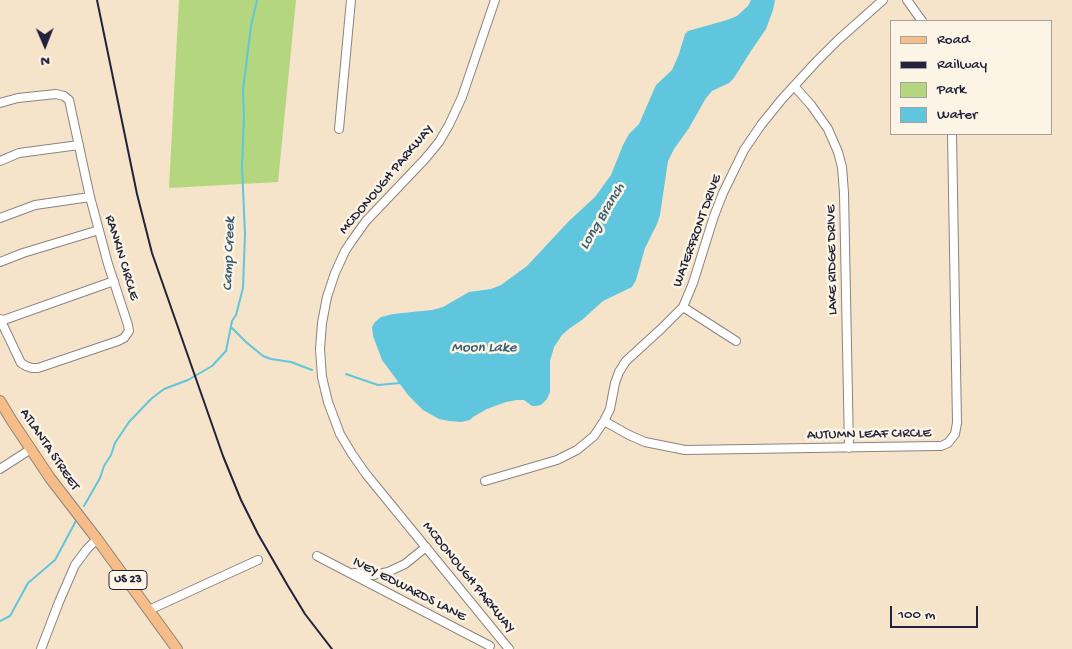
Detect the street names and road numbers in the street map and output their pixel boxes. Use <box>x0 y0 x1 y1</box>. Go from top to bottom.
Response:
street label: MCDONOUGH PARKWAY <box>336 122 438 238</box>
street label: WATERFRONT DRIVE <box>670 172 726 290</box>
street label: LAKE RIDGE DRIVE <box>824 205 842 315</box>
street label: RANKIN CIRCLE <box>100 213 142 303</box>
street label: ATLANTA STREET <box>15 406 83 494</box>
street label: AUTUMN LEAF CIRCLE <box>807 426 931 444</box>
street label: MCDONOUGH PARKWAY <box>418 519 518 637</box>
street label: IVEY EDWARDS LANE <box>349 554 469 626</box>
road number: US 23 <box>109 570 147 590</box>

